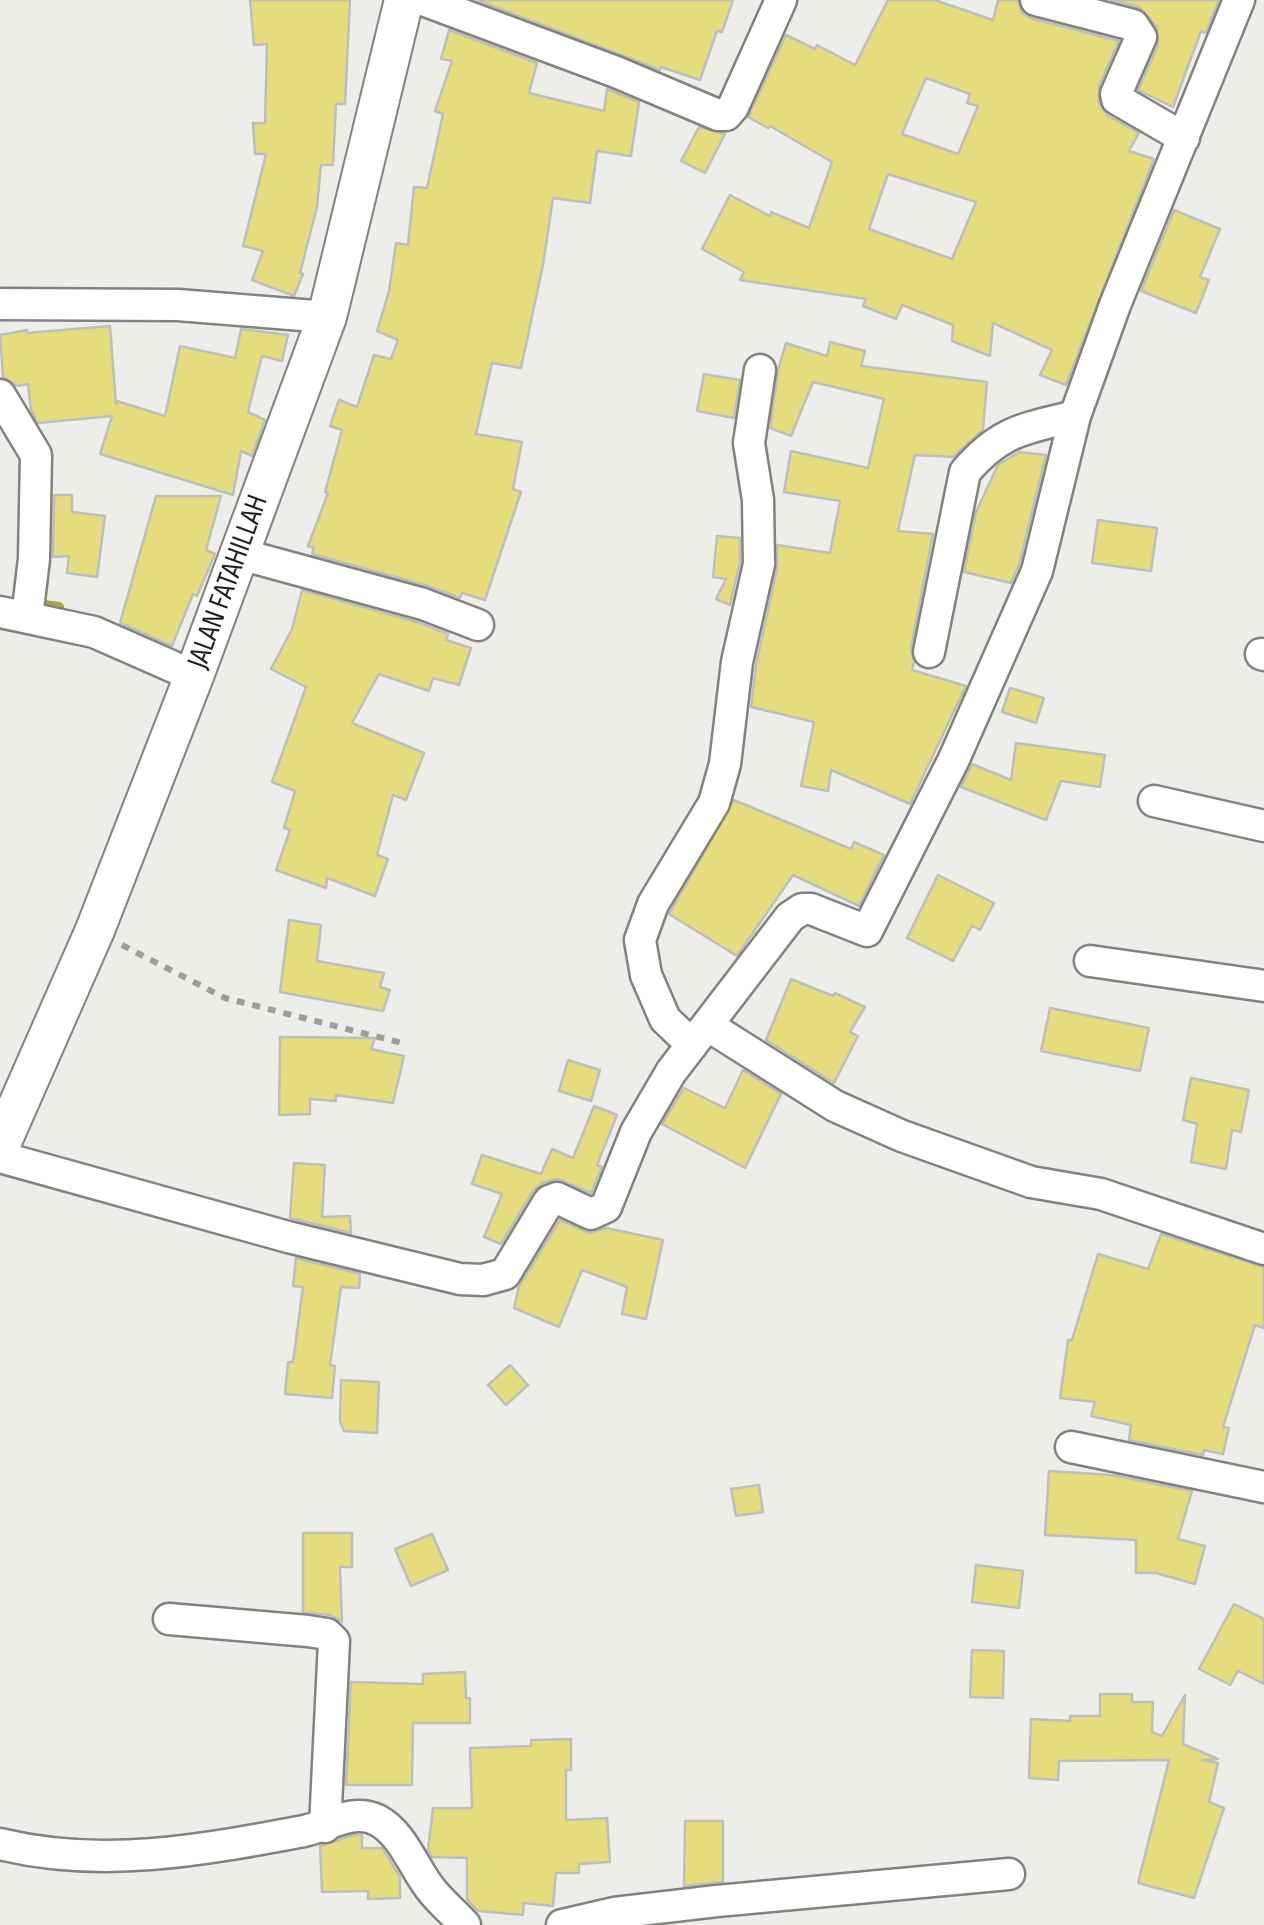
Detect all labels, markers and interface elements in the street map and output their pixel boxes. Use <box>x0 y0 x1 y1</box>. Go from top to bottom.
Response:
street label: JALAN FATAHILLAH <box>181 490 277 674</box>

